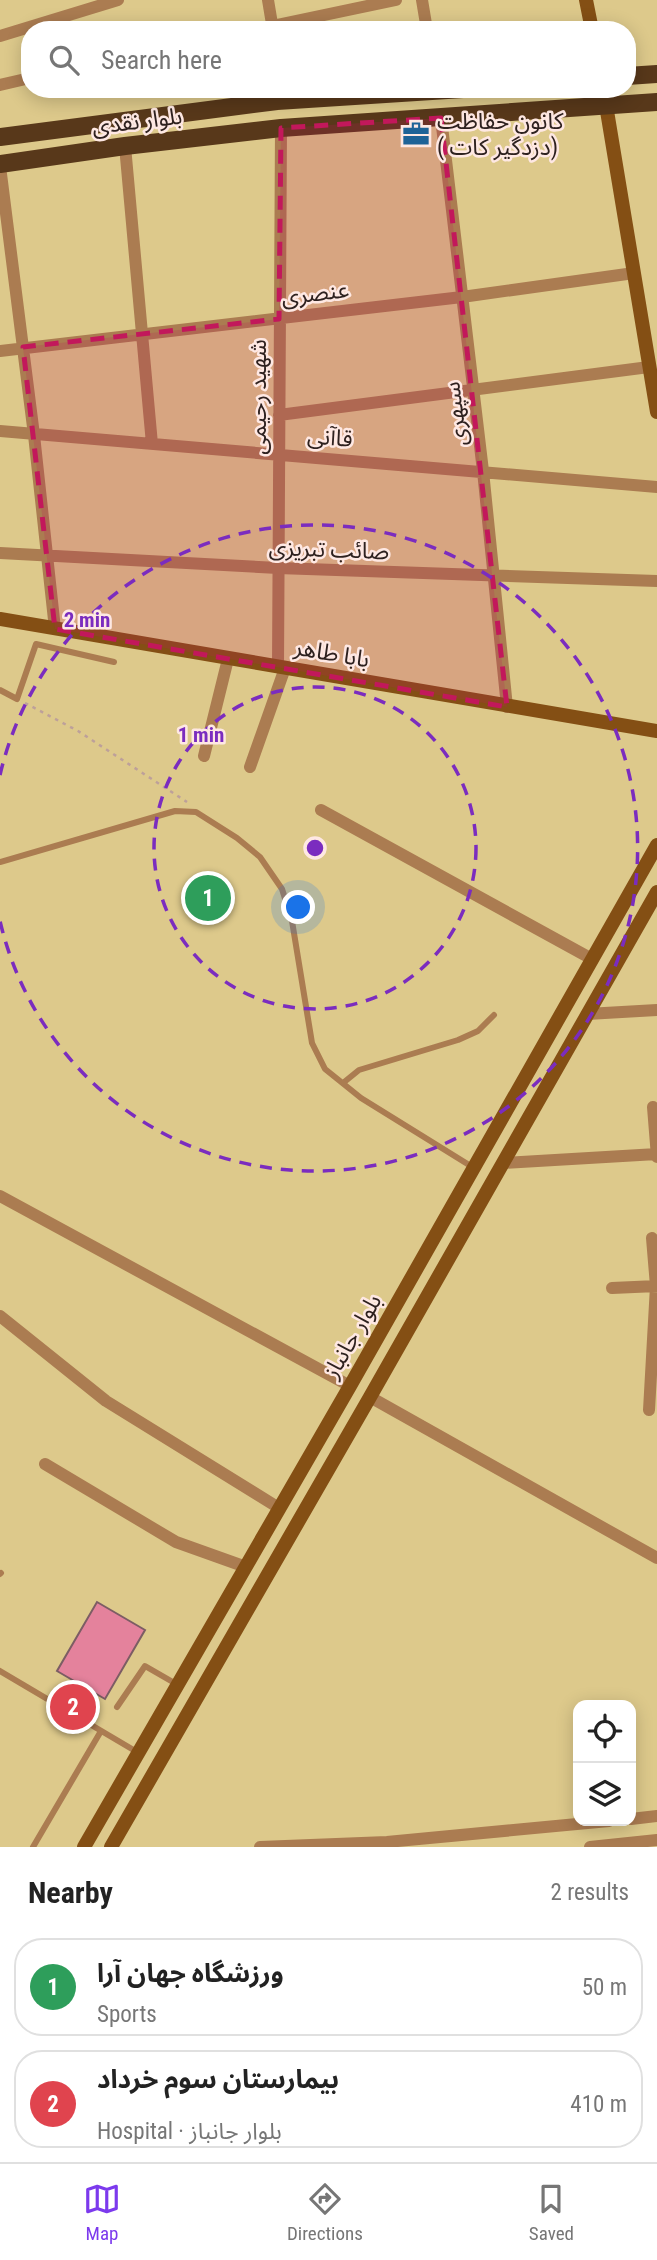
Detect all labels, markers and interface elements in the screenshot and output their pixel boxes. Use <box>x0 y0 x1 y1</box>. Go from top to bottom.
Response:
search box <box>21 21 636 98</box>
icon: search <box>45 41 83 79</box>
text: Search here <box>101 45 222 75</box>
street label: بلوار نقدی <box>91 103 184 140</box>
place label: کانون حفاظت ( دزدگیر کات) <box>437 108 564 161</box>
office icon: کانون حفاظت ( دزدگیر کات) <box>401 119 431 149</box>
street label: عنصری <box>280 276 350 311</box>
street label: شهید رحیمی <box>245 339 272 455</box>
street label: سپهری <box>438 380 474 448</box>
street label: قاآنی <box>306 422 354 453</box>
street label: صائب تبریزی <box>268 534 390 565</box>
text: 2 min <box>64 608 110 632</box>
street label: بابا طاهر <box>291 633 371 673</box>
text: 1 min <box>178 723 224 747</box>
centre of rings <box>303 836 327 860</box>
pin: 1 <box>185 872 231 924</box>
your location <box>281 890 315 924</box>
street label: بلوار جانباز <box>317 1289 387 1384</box>
pin: 2 <box>50 1681 96 1733</box>
map controls <box>573 1700 636 1826</box>
button: locate <box>573 1700 636 1763</box>
button: layers <box>573 1763 636 1826</box>
text: Nearby <box>28 1875 113 1910</box>
text: 2 results <box>551 1879 629 1906</box>
text: ورزشگاه جهان آرا <box>97 1958 284 1988</box>
text: 1 <box>47 1974 59 2001</box>
text: 50 m <box>582 1974 627 2001</box>
text: Sports <box>97 2001 157 2028</box>
text: بیمارستان سوم خرداد <box>97 2064 339 2094</box>
text: 2 <box>47 2091 59 2118</box>
text: 410 m <box>570 2091 627 2118</box>
text: Hospital · بلوار جانباز <box>97 2118 282 2145</box>
tab: Map <box>83 2180 121 2245</box>
tab: Directions <box>287 2180 363 2245</box>
tab: Saved <box>529 2180 574 2245</box>

